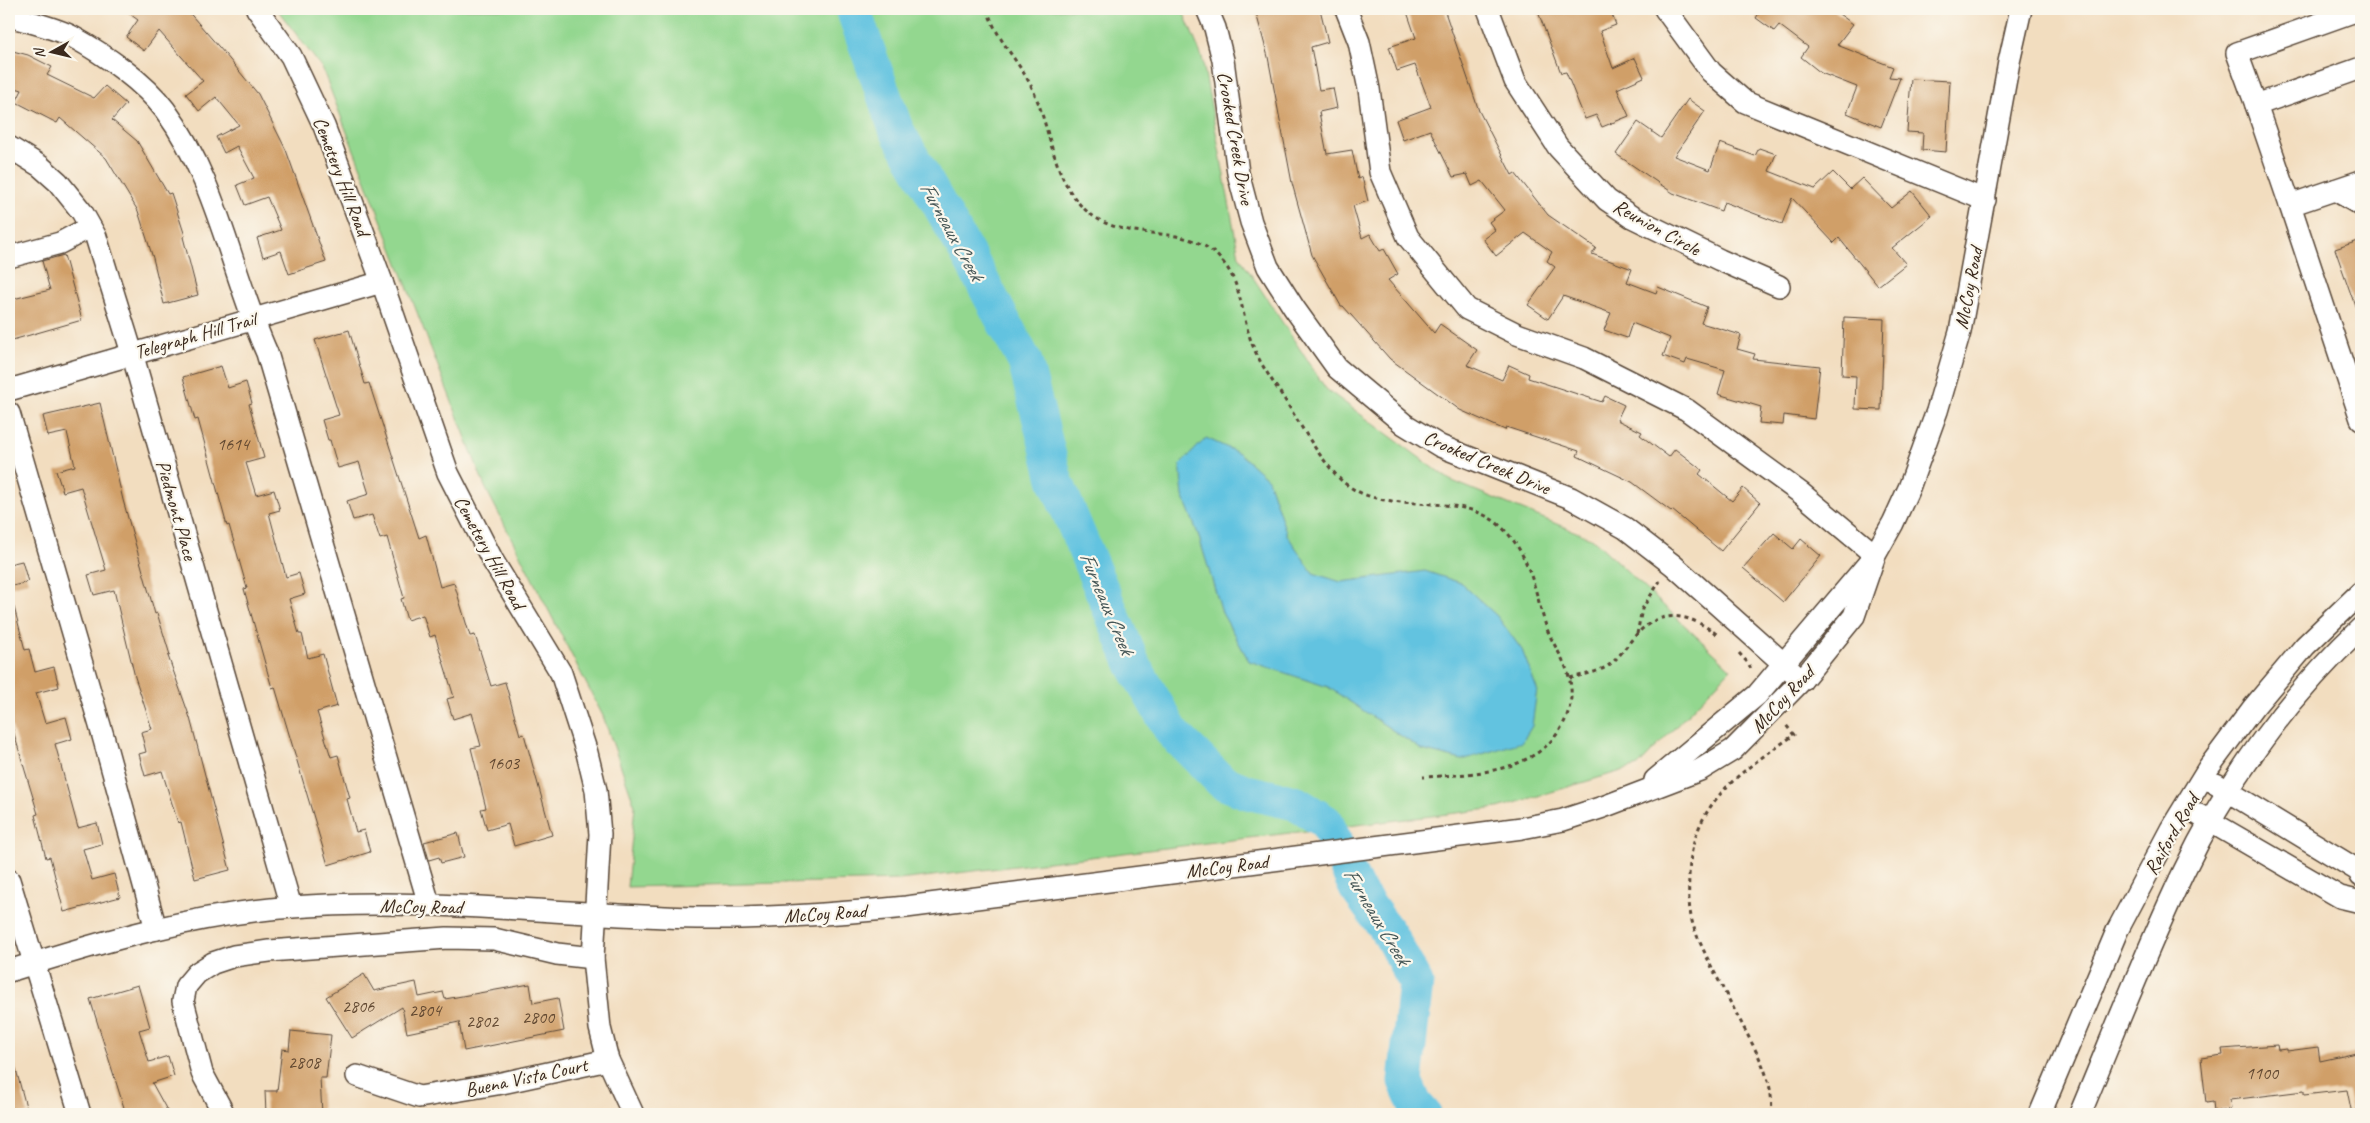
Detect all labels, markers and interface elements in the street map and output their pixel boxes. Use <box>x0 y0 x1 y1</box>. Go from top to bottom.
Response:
north arrow <box>28 28 78 78</box>
text: N <box>30 46 49 59</box>
street label: Crooked Creek Drive <box>1212 70 1260 208</box>
street label: Cemetery Hill Road <box>307 113 377 242</box>
water label: Furneaux Creek <box>914 177 991 288</box>
street label: Reunion Circle <box>1609 193 1706 262</box>
street label: McCoy Road <box>1948 242 1989 331</box>
street label: Telegraph Hill Trail <box>132 305 262 365</box>
street label: Crooked Creek Drive <box>1420 425 1555 501</box>
house number: 1614 <box>217 433 251 455</box>
street label: Piedmont Place <box>150 457 203 564</box>
street label: Cemetery Hill Road <box>448 491 532 616</box>
water label: Furneaux Creek <box>1074 548 1141 661</box>
street label: McCoy Road <box>1745 658 1822 738</box>
house number: 1603 <box>487 752 521 774</box>
street label: Raiford Road <box>2138 787 2206 879</box>
street label: McCoy Road <box>1184 849 1273 884</box>
water label: Furneaux Creek <box>1338 863 1418 972</box>
street label: McCoy Road <box>379 893 466 920</box>
street label: McCoy Road <box>783 898 870 929</box>
house number: 2806 <box>342 995 375 1017</box>
house number: 2804 <box>409 999 443 1021</box>
house number: 2800 <box>522 1006 556 1028</box>
house number: 2802 <box>466 1010 500 1032</box>
house number: 2808 <box>288 1051 322 1073</box>
street label: Buena Vista Court <box>463 1052 592 1103</box>
house number: 1100 <box>2246 1062 2280 1084</box>

